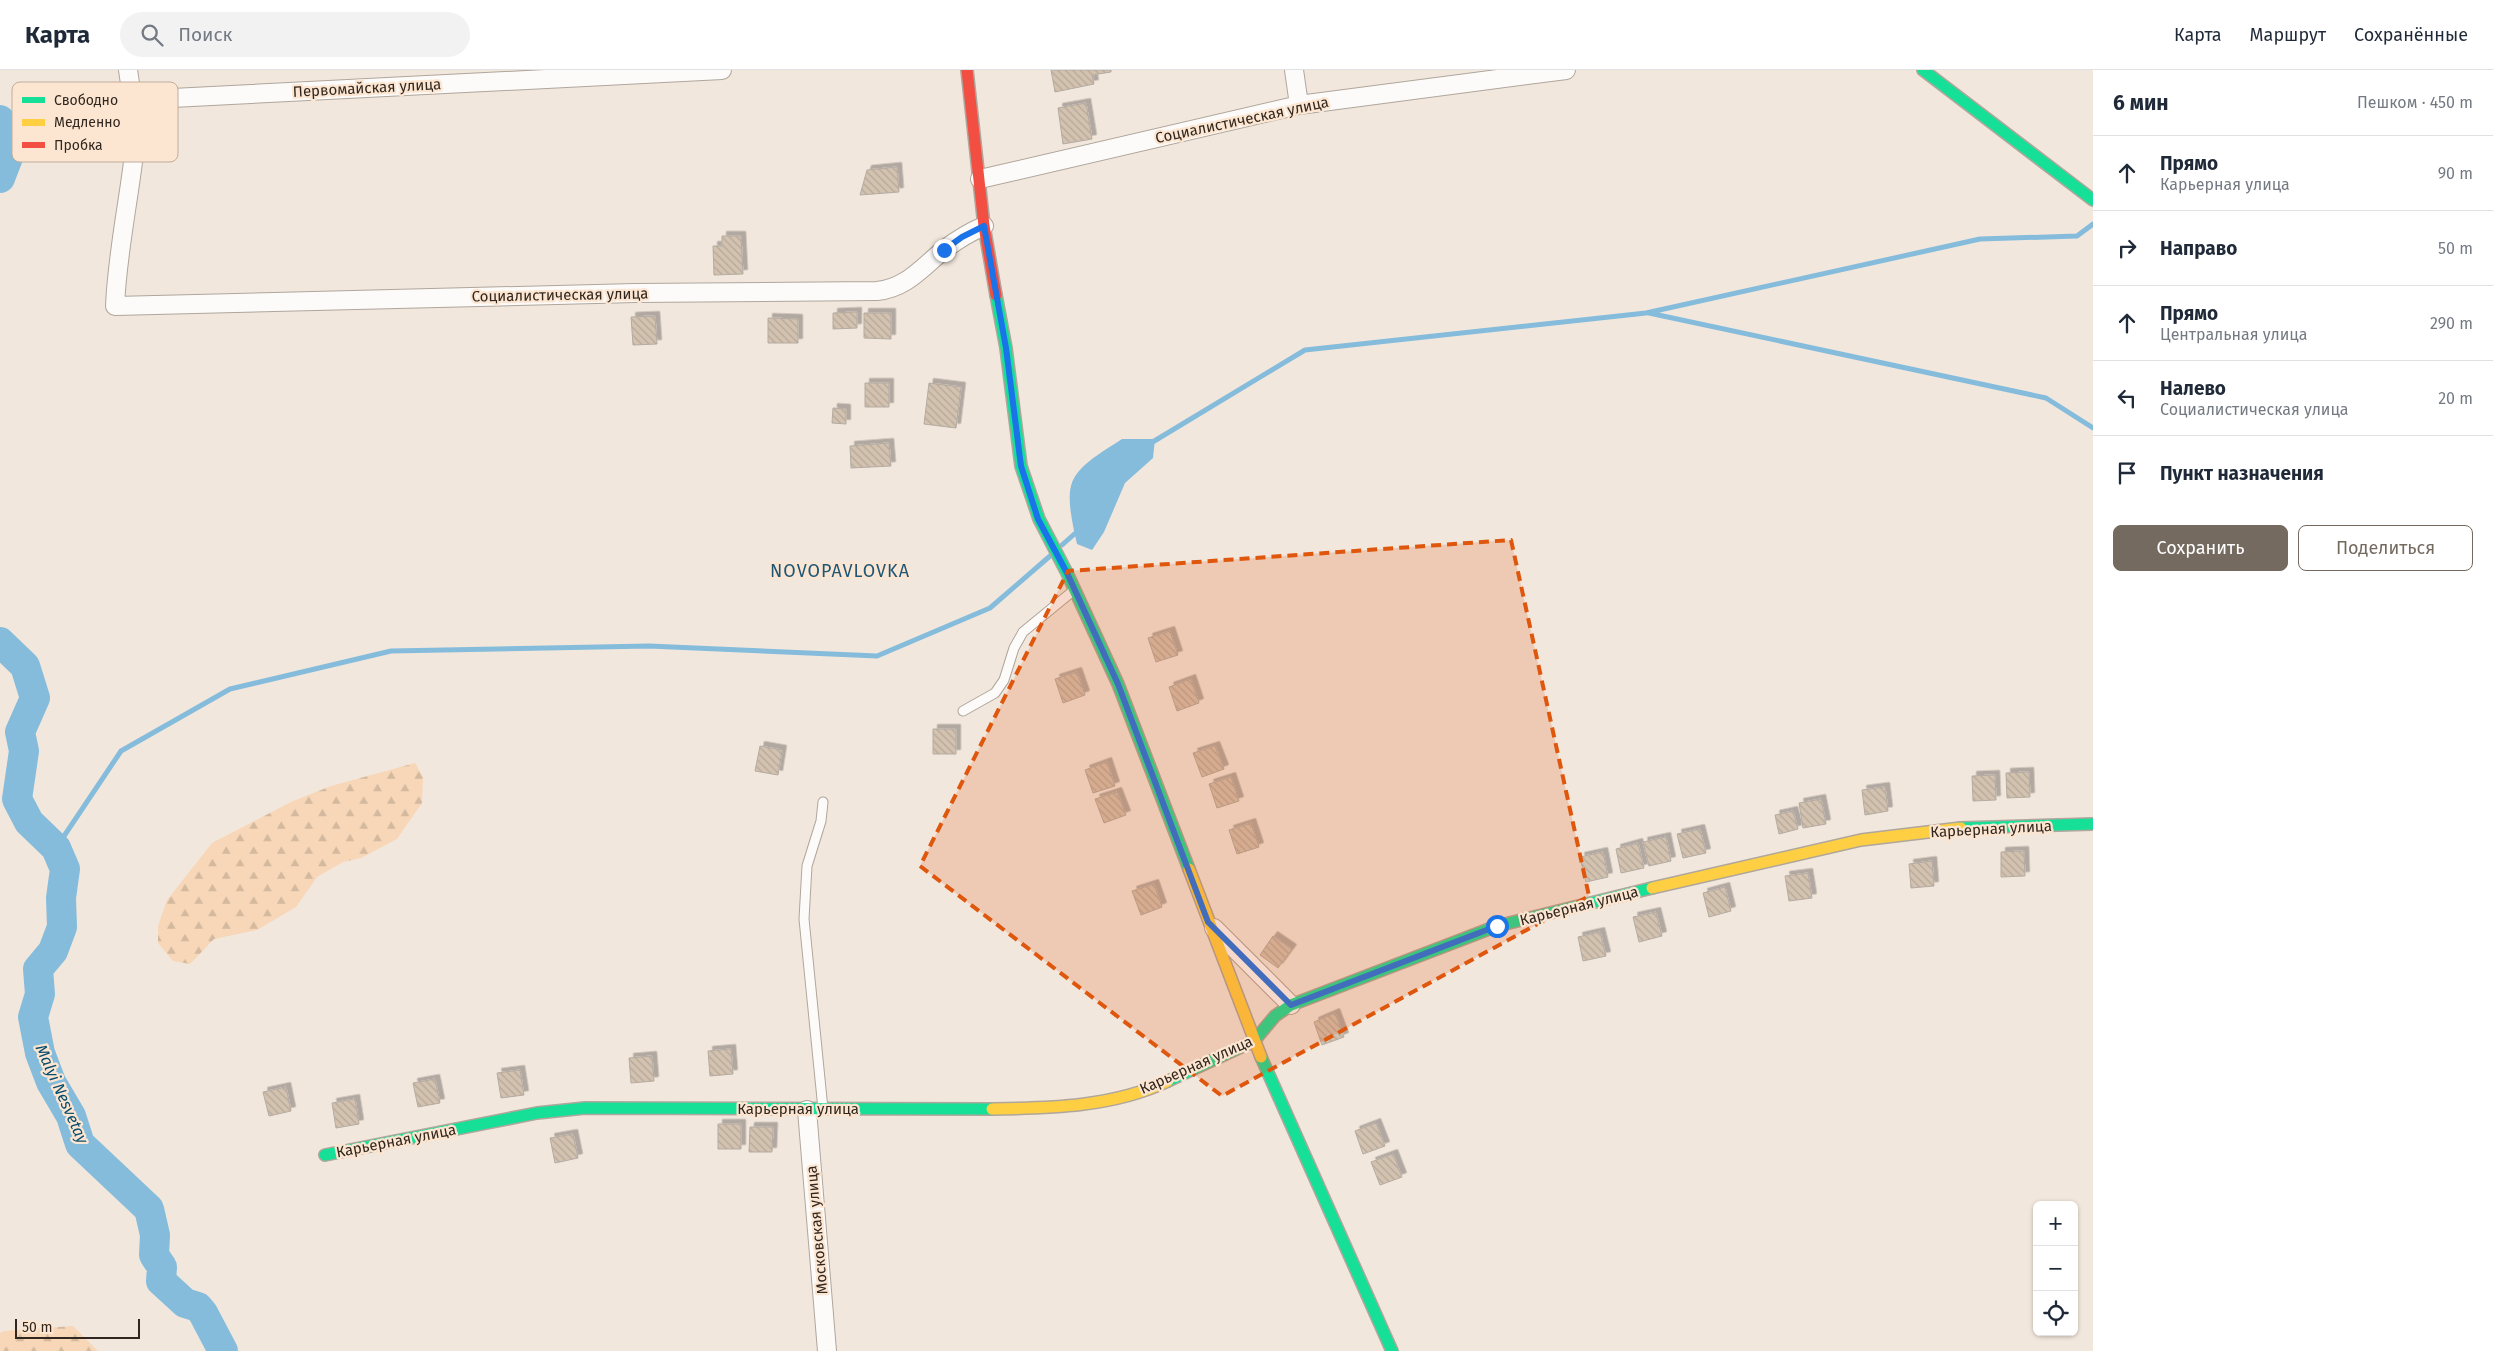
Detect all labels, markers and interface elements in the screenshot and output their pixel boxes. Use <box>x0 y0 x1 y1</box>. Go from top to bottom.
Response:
search box <box>120 12 470 57</box>
text: Карта <box>25 21 90 49</box>
icon: search <box>138 21 166 49</box>
text: Поиск <box>178 23 232 46</box>
text: Карта <box>2174 24 2222 46</box>
text: Маршрут <box>2250 24 2326 46</box>
text: Сохранённые <box>2354 24 2468 46</box>
street label: Первомайская улица <box>292 75 442 101</box>
legend <box>12 82 178 162</box>
text: 6 мин <box>2113 90 2169 116</box>
text: Свободно <box>54 92 118 109</box>
street label: Социалистическая улица <box>1154 93 1330 147</box>
text: Пешком · 450 m <box>2357 93 2473 112</box>
text: Медленно <box>54 114 121 131</box>
text: Пробка <box>54 137 103 154</box>
text: Прямо <box>2160 152 2218 175</box>
icon: ahead <box>2113 159 2141 187</box>
text: 90 m <box>2438 164 2473 183</box>
text: Карьерная улица <box>2160 175 2290 194</box>
icon: right <box>2113 234 2141 262</box>
text: Направо <box>2160 237 2237 260</box>
route end <box>933 239 956 262</box>
text: 50 m <box>2438 239 2473 258</box>
street label: Социалистическая улица <box>471 284 649 306</box>
text: Прямо <box>2160 302 2218 325</box>
icon: ahead <box>2113 309 2141 337</box>
text: 290 m <box>2430 314 2473 333</box>
text: Центральная улица <box>2160 325 2307 344</box>
text: Налево <box>2160 377 2226 400</box>
icon: left <box>2113 384 2141 412</box>
text: 20 m <box>2438 389 2473 408</box>
text: Социалистическая улица <box>2160 400 2349 419</box>
icon: arrive <box>2113 459 2141 487</box>
text: Пункт назначения <box>2160 462 2324 485</box>
button: Сохранить <box>2113 525 2288 571</box>
button: Поделиться <box>2298 525 2473 571</box>
district label: NOVOPAVLOVKA <box>770 560 910 582</box>
street label: Карьерная улица <box>1930 817 2052 841</box>
street label: Карьерная улица <box>1518 883 1640 929</box>
route start <box>1486 915 1509 938</box>
street label: Карьерная улица <box>1137 1032 1255 1098</box>
water label: Malyi Nesvetay <box>32 1041 93 1148</box>
street label: Карьерная улица <box>737 1100 859 1118</box>
street label: Карьерная улица <box>335 1121 457 1161</box>
street label: Московская улица <box>802 1165 832 1295</box>
map controls <box>2033 1201 2078 1336</box>
button: + <box>2033 1201 2078 1246</box>
button: − <box>2033 1246 2078 1291</box>
button: locate <box>2033 1291 2078 1336</box>
scale bar <box>15 1316 140 1339</box>
text: 50 m <box>22 1319 53 1336</box>

